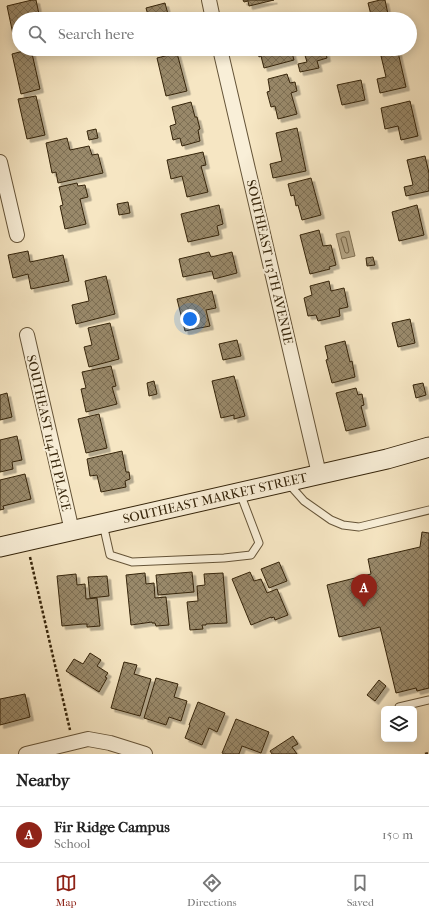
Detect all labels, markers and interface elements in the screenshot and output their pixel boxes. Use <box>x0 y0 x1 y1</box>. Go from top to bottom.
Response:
search box <box>12 12 417 56</box>
icon: search <box>26 23 48 45</box>
text: Search here <box>58 25 134 43</box>
street label: SOUTHEAST 113TH AVENUE <box>244 178 296 346</box>
your location <box>180 309 200 329</box>
street label: SOUTHEAST 114TH PLACE <box>24 353 74 513</box>
street label: SOUTHEAST MARKET STREET <box>121 469 309 527</box>
pin: A <box>351 574 377 607</box>
map controls <box>381 706 417 742</box>
button: layers <box>381 706 417 742</box>
text: Nearby <box>16 770 70 790</box>
text: Fir Ridge Campus <box>54 818 170 836</box>
text: A <box>25 827 33 842</box>
text: 150 m <box>382 827 413 842</box>
text: School <box>54 836 90 851</box>
tab: Map <box>55 872 77 909</box>
tab: Directions <box>187 872 237 909</box>
tab: Saved <box>347 872 374 909</box>

